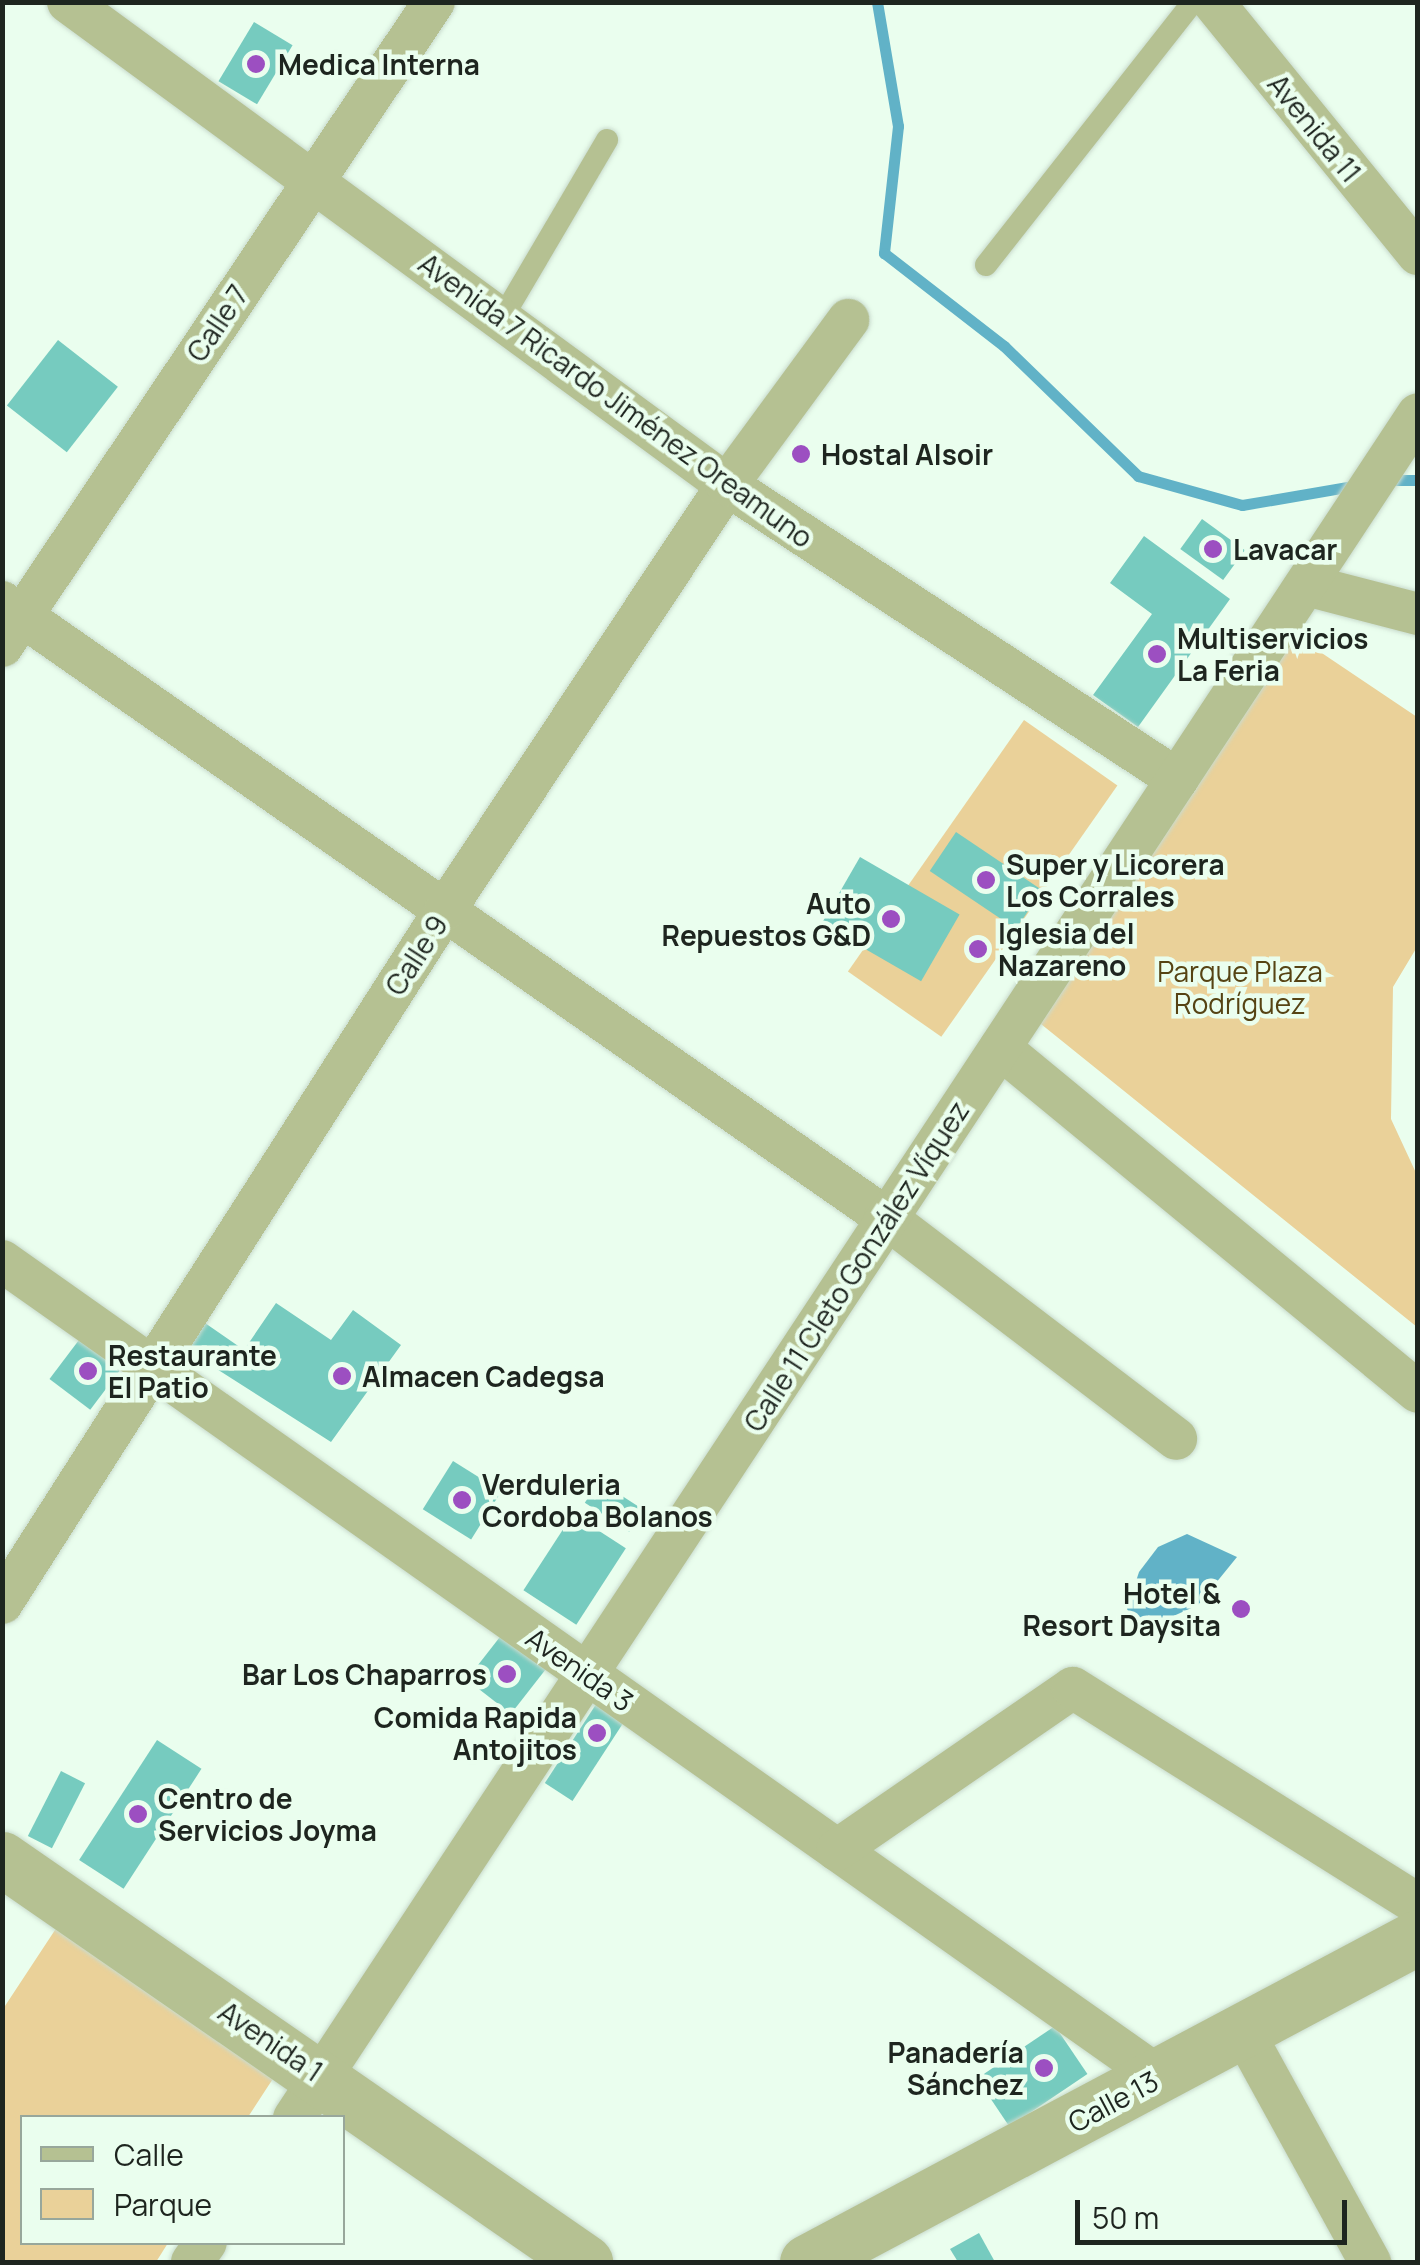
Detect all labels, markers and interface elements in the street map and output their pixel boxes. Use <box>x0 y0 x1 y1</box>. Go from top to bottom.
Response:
place label: Medica Interna <box>278 47 480 81</box>
marker: Medica Interna <box>243 51 269 77</box>
street label: Avenida 11 <box>1261 67 1369 189</box>
street label: Avenida 7 Ricardo Jiménez Oreamuno <box>413 246 819 554</box>
street label: Calle 7 <box>179 279 255 367</box>
place label: Hostal Alsoir <box>821 437 993 471</box>
marker: Hostal Alsoir <box>790 443 812 465</box>
place label: Lavacar <box>1233 532 1337 566</box>
marker: Lavacar <box>1202 538 1224 560</box>
place label: Multiservicios La Feria <box>1177 621 1368 687</box>
marker: Multiservicios La Feria <box>1146 643 1168 665</box>
place label: Super y Licorera Los Corrales <box>1006 847 1225 913</box>
marker: Super y Licorera Los Corrales <box>975 869 997 891</box>
place label: Auto Repuestos G&D <box>661 886 871 952</box>
marker: Auto Repuestos G&D <box>880 908 902 930</box>
street label: Calle 9 <box>378 909 454 1001</box>
place label: Iglesia del Nazareno <box>998 916 1135 982</box>
marker: Iglesia del Nazareno <box>967 938 989 960</box>
park label: Parque Plaza Rodríguez <box>1157 954 1323 1020</box>
street label: Calle 11 Cleto González Víquez <box>737 1095 975 1437</box>
place label: Restaurante El Patio <box>108 1338 277 1404</box>
place label: Almacen Cadegsa <box>362 1359 605 1393</box>
marker: Restaurante El Patio <box>77 1360 99 1382</box>
marker: Almacen Cadegsa <box>331 1365 353 1387</box>
place label: Verduleria Cordoba Bolanos <box>482 1467 713 1533</box>
marker: Verduleria Cordoba Bolanos <box>451 1489 473 1511</box>
place label: Hotel & Resort Daysita <box>1022 1576 1221 1642</box>
marker: Hotel & Resort Daysita <box>1230 1598 1252 1620</box>
street label: Avenida 3 <box>520 1620 640 1718</box>
place label: Bar Los Chaparros <box>242 1657 487 1691</box>
marker: Bar Los Chaparros <box>496 1663 518 1685</box>
place label: Comida Rapida Antojitos <box>374 1700 577 1766</box>
marker: Comida Rapida Antojitos <box>586 1722 608 1744</box>
place label: Centro de Servicios Joyma <box>158 1781 377 1847</box>
marker: Centro de Servicios Joyma <box>127 1803 149 1825</box>
street label: Avenida 1 <box>213 1994 329 2088</box>
place label: Panadería Sánchez <box>887 2035 1024 2101</box>
marker: Panadería Sánchez <box>1033 2057 1055 2079</box>
street label: Calle 13 <box>1062 2063 1164 2139</box>
legend <box>20 2115 345 2245</box>
text: Calle <box>114 2134 184 2175</box>
scale bar <box>1080 2180 1352 2242</box>
text: Parque <box>114 2184 212 2225</box>
text: 50 m <box>1092 2197 1159 2238</box>

